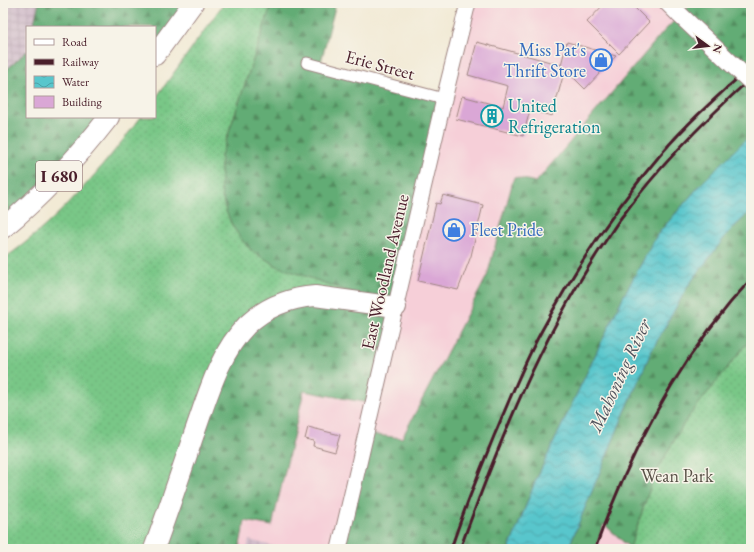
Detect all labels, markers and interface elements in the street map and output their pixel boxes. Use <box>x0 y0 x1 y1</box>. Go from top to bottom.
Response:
legend <box>26 26 156 118</box>
north arrow <box>688 26 728 66</box>
text: Road <box>62 34 88 50</box>
place label: Miss Pat's Thrift Store <box>503 38 586 82</box>
text: N <box>710 42 726 55</box>
street label: Erie Street <box>343 44 418 85</box>
shop icon: Miss Pat's Thrift Store <box>588 47 614 73</box>
text: Railway <box>62 54 100 70</box>
text: Water <box>62 74 89 90</box>
text: Building <box>62 94 103 110</box>
place label: United Refrigeration <box>508 94 601 138</box>
building icon: United Refrigeration <box>479 103 505 129</box>
road number: I 680 <box>36 161 82 191</box>
street label: East Woodland Avenue <box>355 192 414 352</box>
shop icon: Fleet Pride <box>441 217 467 243</box>
place label: Fleet Pride <box>470 218 543 241</box>
water label: Mahoning River <box>582 314 657 436</box>
park label: Wean Park <box>641 464 714 487</box>

